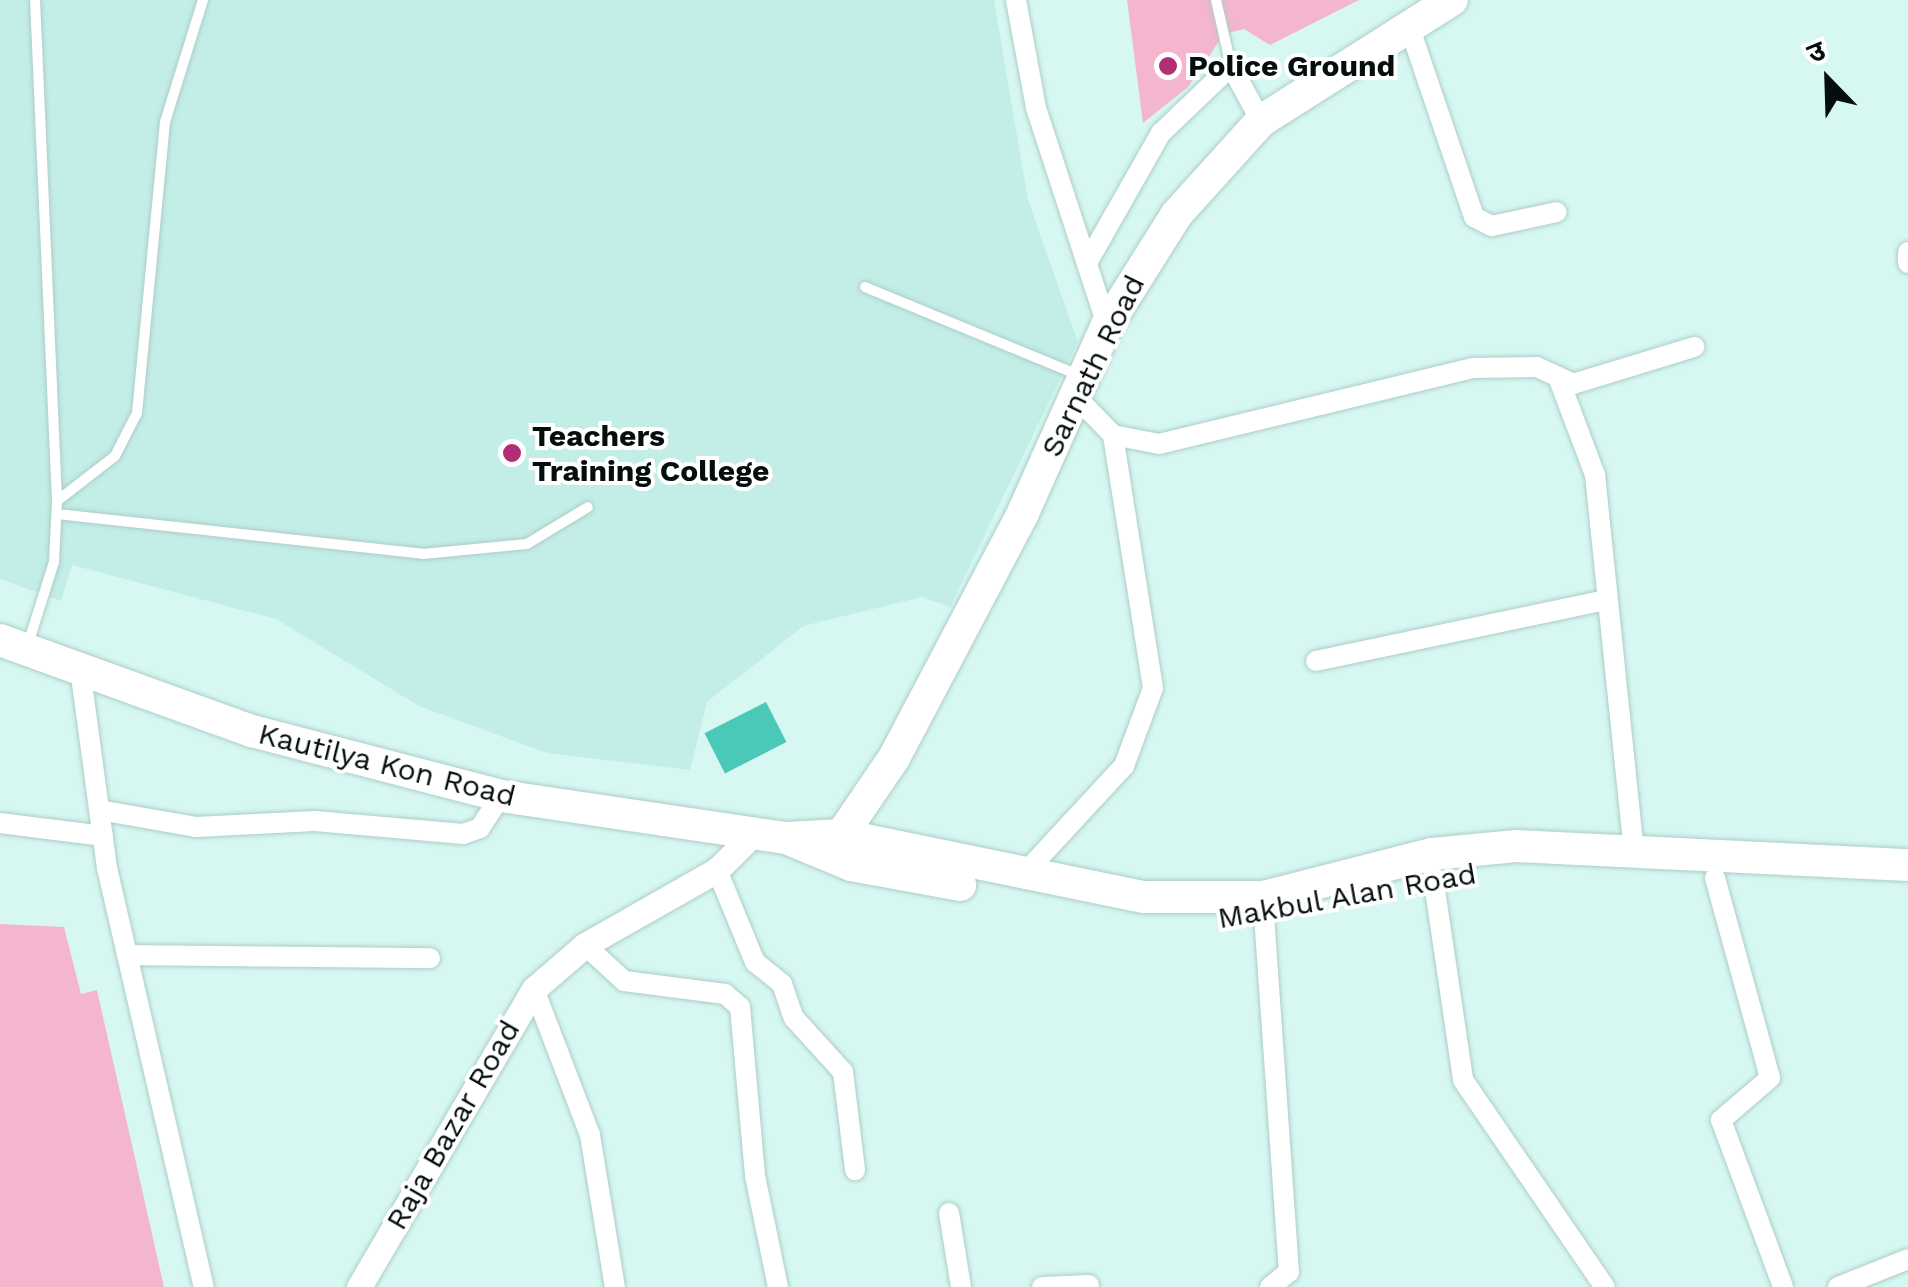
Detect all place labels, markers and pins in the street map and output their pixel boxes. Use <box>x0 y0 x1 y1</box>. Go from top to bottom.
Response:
place label: Police Ground <box>1188 48 1395 84</box>
marker: Police Ground <box>1157 55 1179 77</box>
place label: Teachers Training College <box>532 418 769 488</box>
marker: Teachers Training College <box>501 442 523 464</box>

